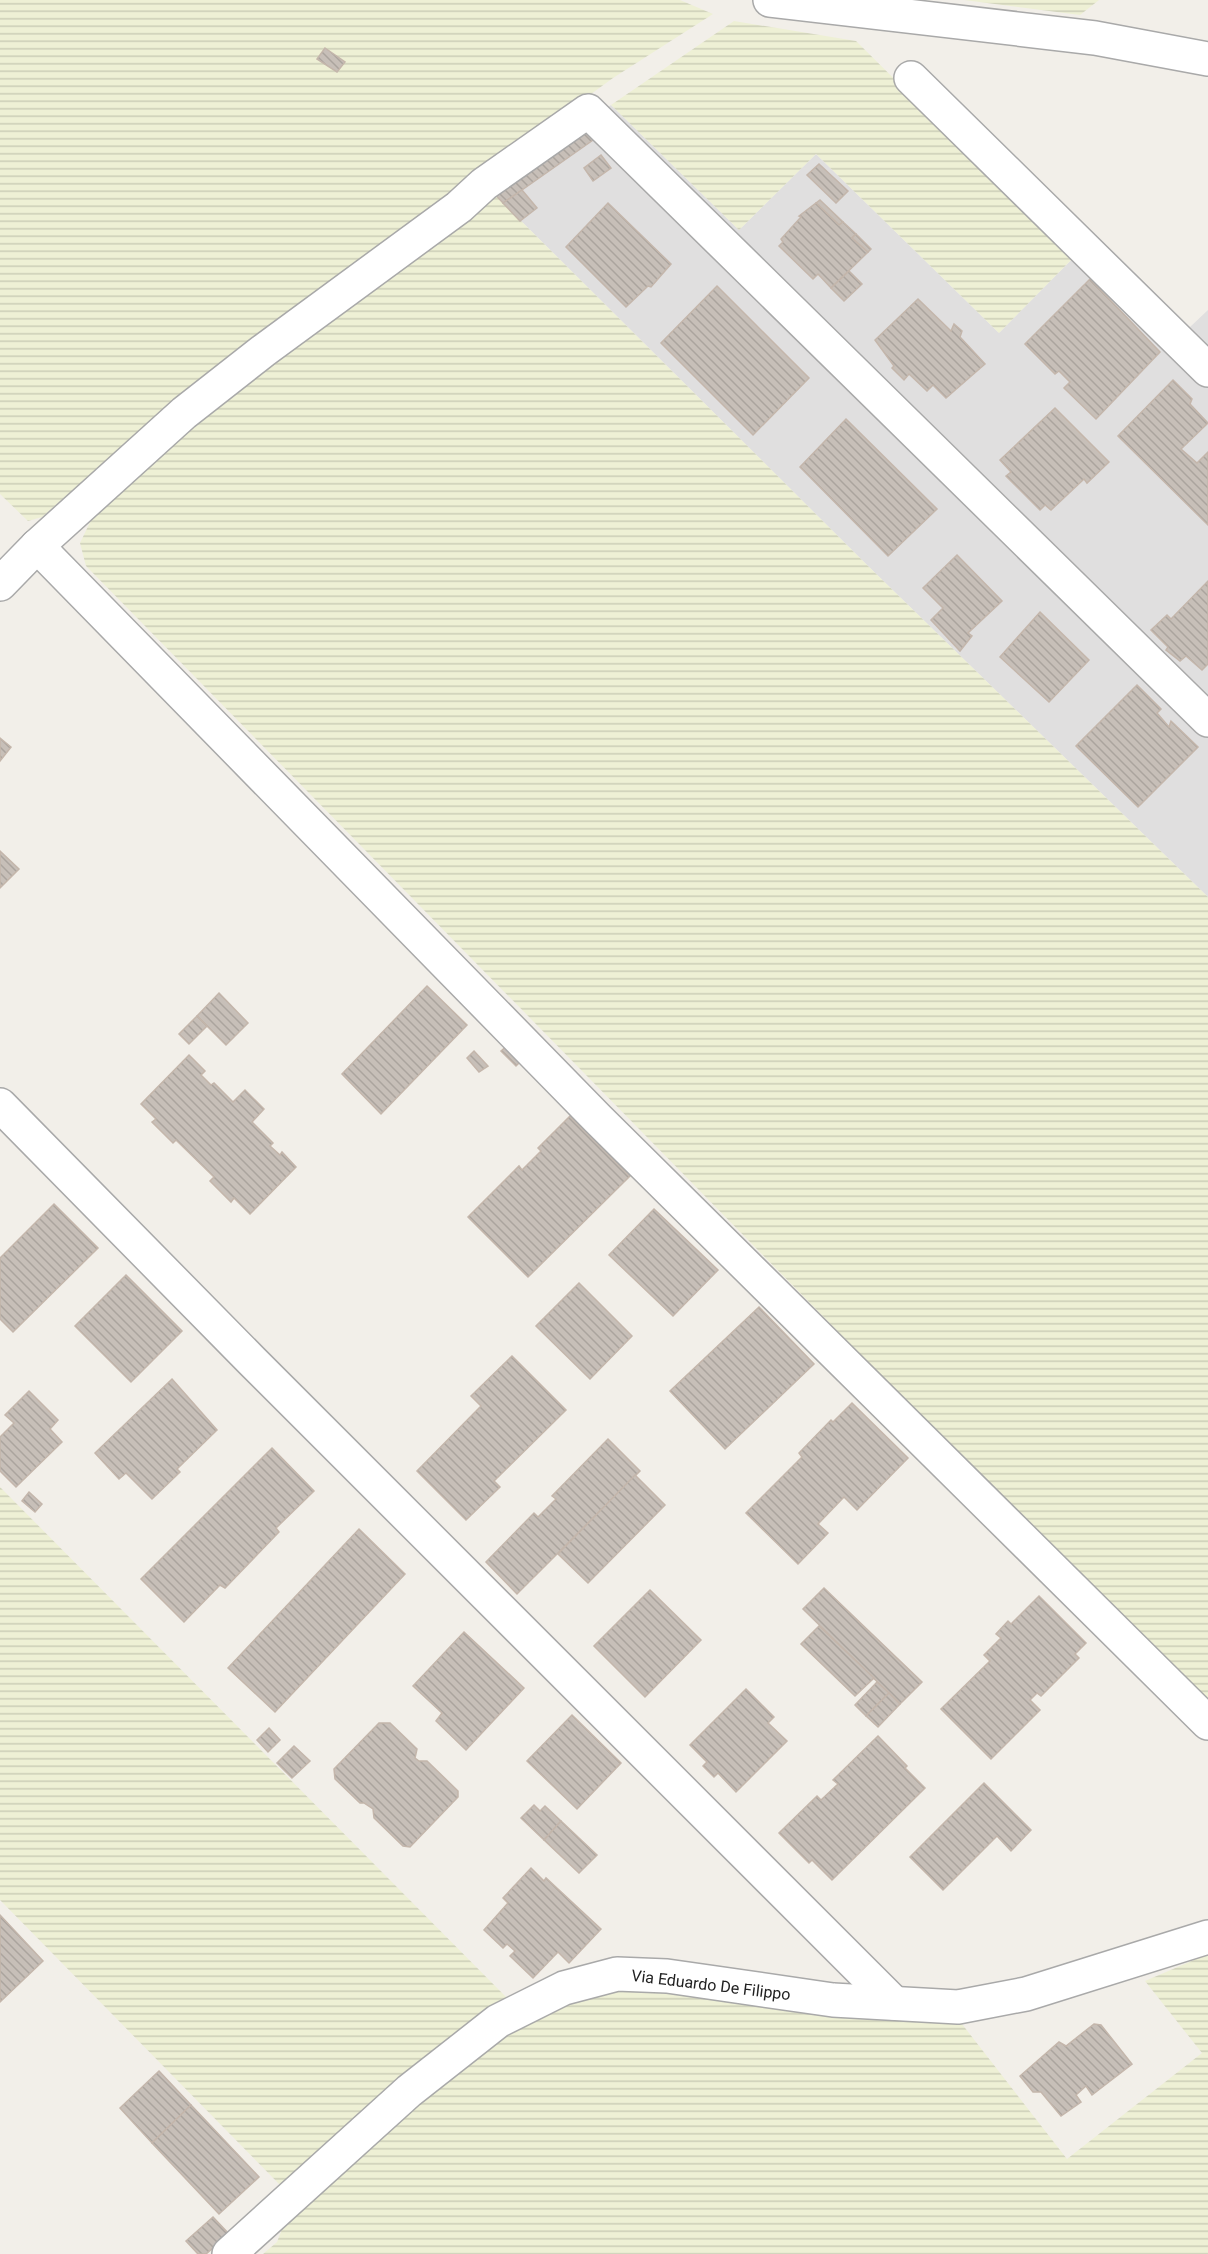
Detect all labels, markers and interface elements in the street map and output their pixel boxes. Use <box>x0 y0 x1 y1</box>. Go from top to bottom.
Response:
street label: Via Eduardo De Filippo <box>630 1966 792 2004</box>

